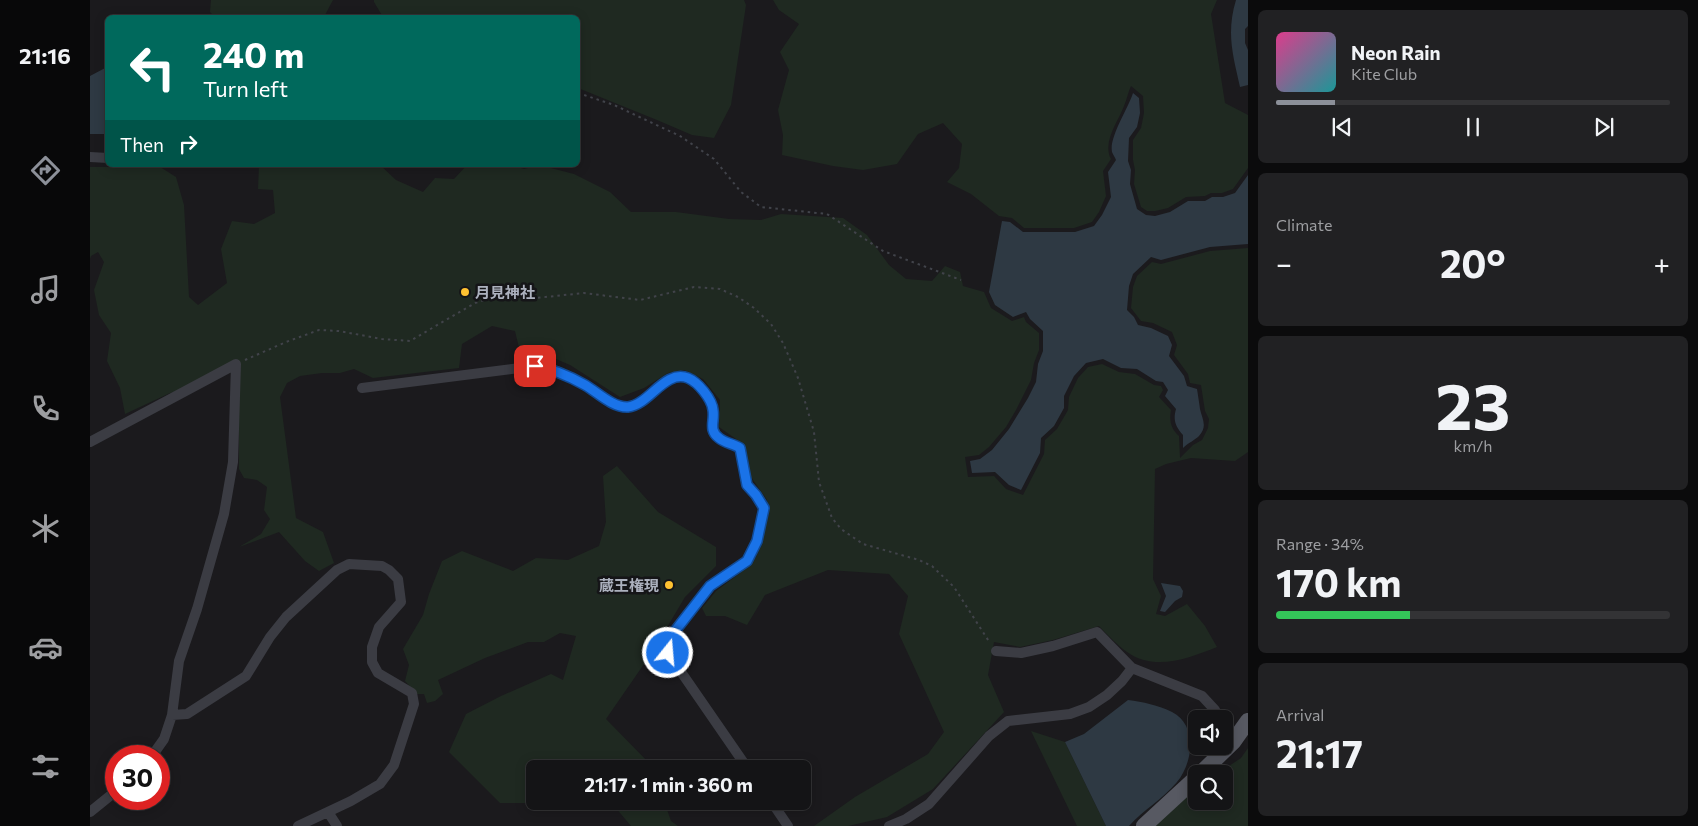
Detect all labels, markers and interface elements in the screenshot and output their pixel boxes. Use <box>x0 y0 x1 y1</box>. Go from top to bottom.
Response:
text: 240 m <box>203 32 304 75</box>
icon: left <box>120 35 185 100</box>
text: Neon Rain <box>1351 41 1441 64</box>
text: 21:16 <box>19 42 71 69</box>
text: Kite Club <box>1351 64 1417 83</box>
text: Turn left <box>203 75 288 102</box>
icon: previous <box>1328 113 1356 141</box>
icon: pause <box>1459 113 1487 141</box>
icon: next <box>1590 113 1618 141</box>
icon: right <box>174 130 202 158</box>
text: Then <box>120 133 164 156</box>
icon: directions <box>28 153 63 188</box>
text: Climate <box>1276 215 1332 234</box>
text: 20° <box>1440 239 1506 286</box>
text: − <box>1276 246 1292 280</box>
text: + <box>1654 246 1670 280</box>
icon: music <box>28 272 63 307</box>
place label: 月見神社 <box>475 283 535 301</box>
marker: 月見神社 <box>459 286 471 298</box>
pin <box>514 345 556 387</box>
icon: arrive <box>521 352 549 380</box>
text: 23 <box>1436 364 1510 443</box>
icon: phone <box>28 391 63 426</box>
text: km/h <box>1454 436 1492 455</box>
icon: climate <box>28 511 63 546</box>
text: Range · 34% <box>1276 534 1364 553</box>
text: 170 km <box>1276 558 1401 605</box>
place label: 蔵王権現 <box>599 576 659 594</box>
marker: 蔵王権現 <box>663 579 675 591</box>
position arrow <box>641 626 693 678</box>
icon: car <box>28 630 63 665</box>
text: Arrival <box>1276 705 1324 724</box>
map controls <box>1188 710 1233 810</box>
button: sound <box>1188 710 1233 755</box>
text: 21:17 <box>1276 729 1363 776</box>
speed limit sign: 30 <box>105 745 170 810</box>
icon: filters <box>28 749 63 784</box>
button: search <box>1188 765 1233 810</box>
text: 21:17 · 1 min · 360 m <box>584 773 753 796</box>

